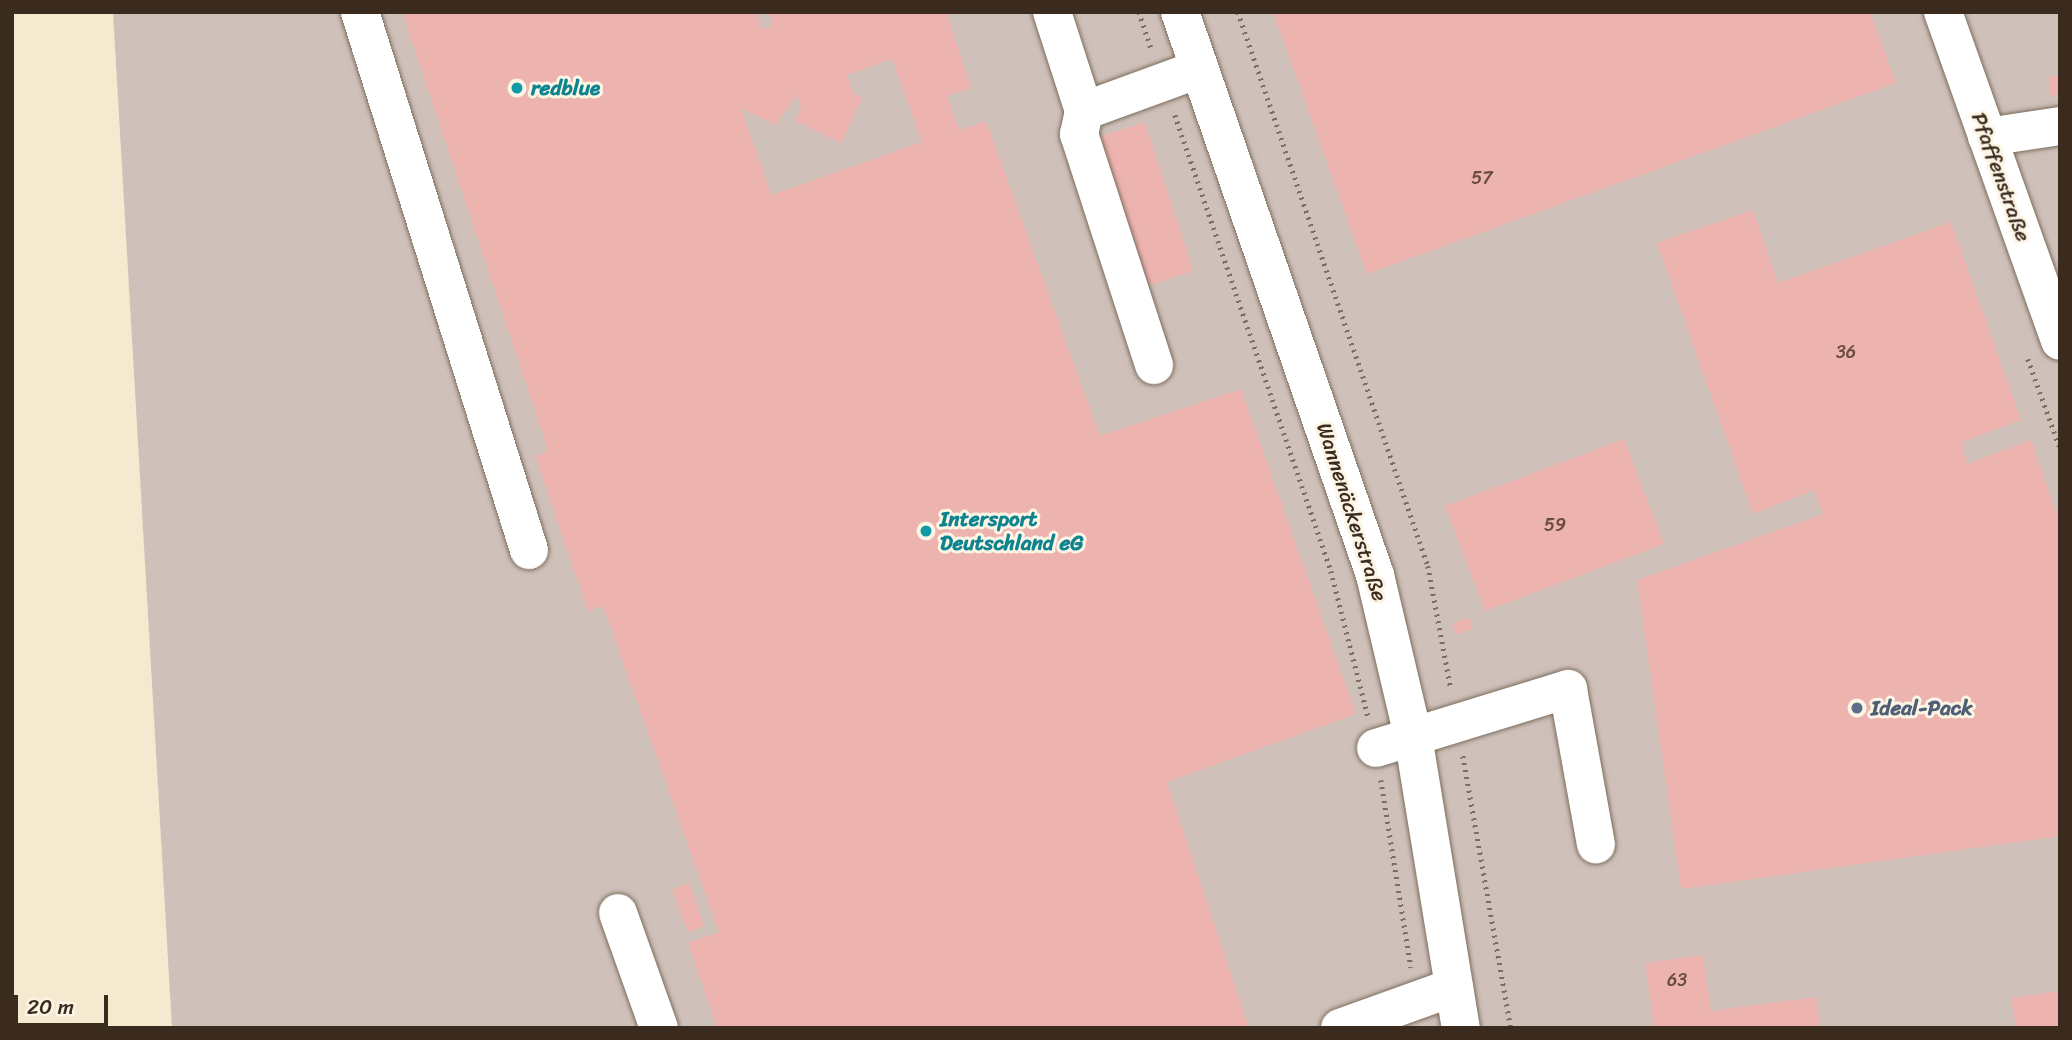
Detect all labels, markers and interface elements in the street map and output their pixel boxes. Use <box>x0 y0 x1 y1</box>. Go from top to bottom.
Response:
place label: redblue <box>531 75 600 101</box>
marker: redblue <box>509 80 525 96</box>
street label: Pfaffenstraße <box>1966 109 2036 245</box>
house number: 57 <box>1471 167 1493 189</box>
house number: 36 <box>1836 341 1856 363</box>
street label: Wannenäckerstraße <box>1311 420 1393 604</box>
place label: Intersport Deutschland eG <box>940 506 1083 556</box>
house number: 59 <box>1544 514 1566 536</box>
marker: Intersport Deutschland eG <box>918 523 934 539</box>
place label: Ideal-Pack <box>1871 695 1972 721</box>
marker: Ideal-Pack <box>1849 700 1865 716</box>
house number: 63 <box>1667 969 1687 991</box>
scale bar <box>18 981 112 1025</box>
text: 20 m <box>27 988 74 1026</box>

